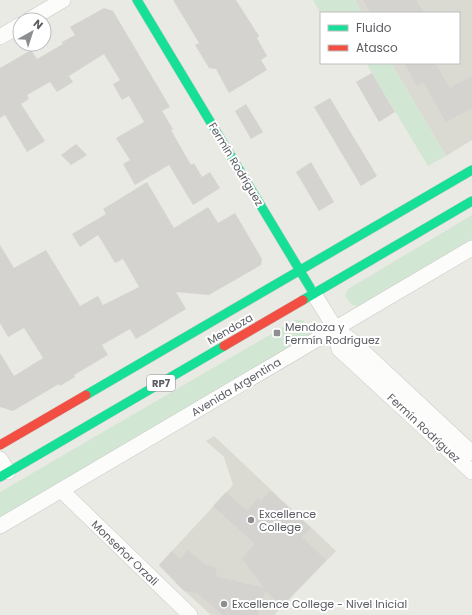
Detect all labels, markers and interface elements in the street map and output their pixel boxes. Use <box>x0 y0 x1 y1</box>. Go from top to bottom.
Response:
north arrow <box>12 12 52 52</box>
legend <box>320 12 460 64</box>
text: N <box>30 15 47 33</box>
text: Fluido <box>356 19 392 36</box>
text: Atasco <box>356 39 398 56</box>
street label: Fermín Rodríguez <box>205 119 267 209</box>
street label: Mendoza <box>204 310 256 348</box>
place label: Mendoza y Fermín Rodríguez <box>285 319 380 348</box>
marker: Mendoza y Fermín Rodríguez <box>272 328 282 338</box>
street label: Avenida Argentina <box>188 354 284 420</box>
road number: RP7 <box>147 375 175 391</box>
street label: Fermín Rodríguez <box>384 390 464 466</box>
place label: Excellence College <box>259 506 316 535</box>
marker: Excellence College <box>246 515 256 525</box>
street label: Monseñor Orzali <box>88 517 162 589</box>
place label: Excellence College - Nivel Inicial <box>232 596 407 612</box>
marker: Excellence College - Nivel Inicial <box>219 599 229 609</box>

